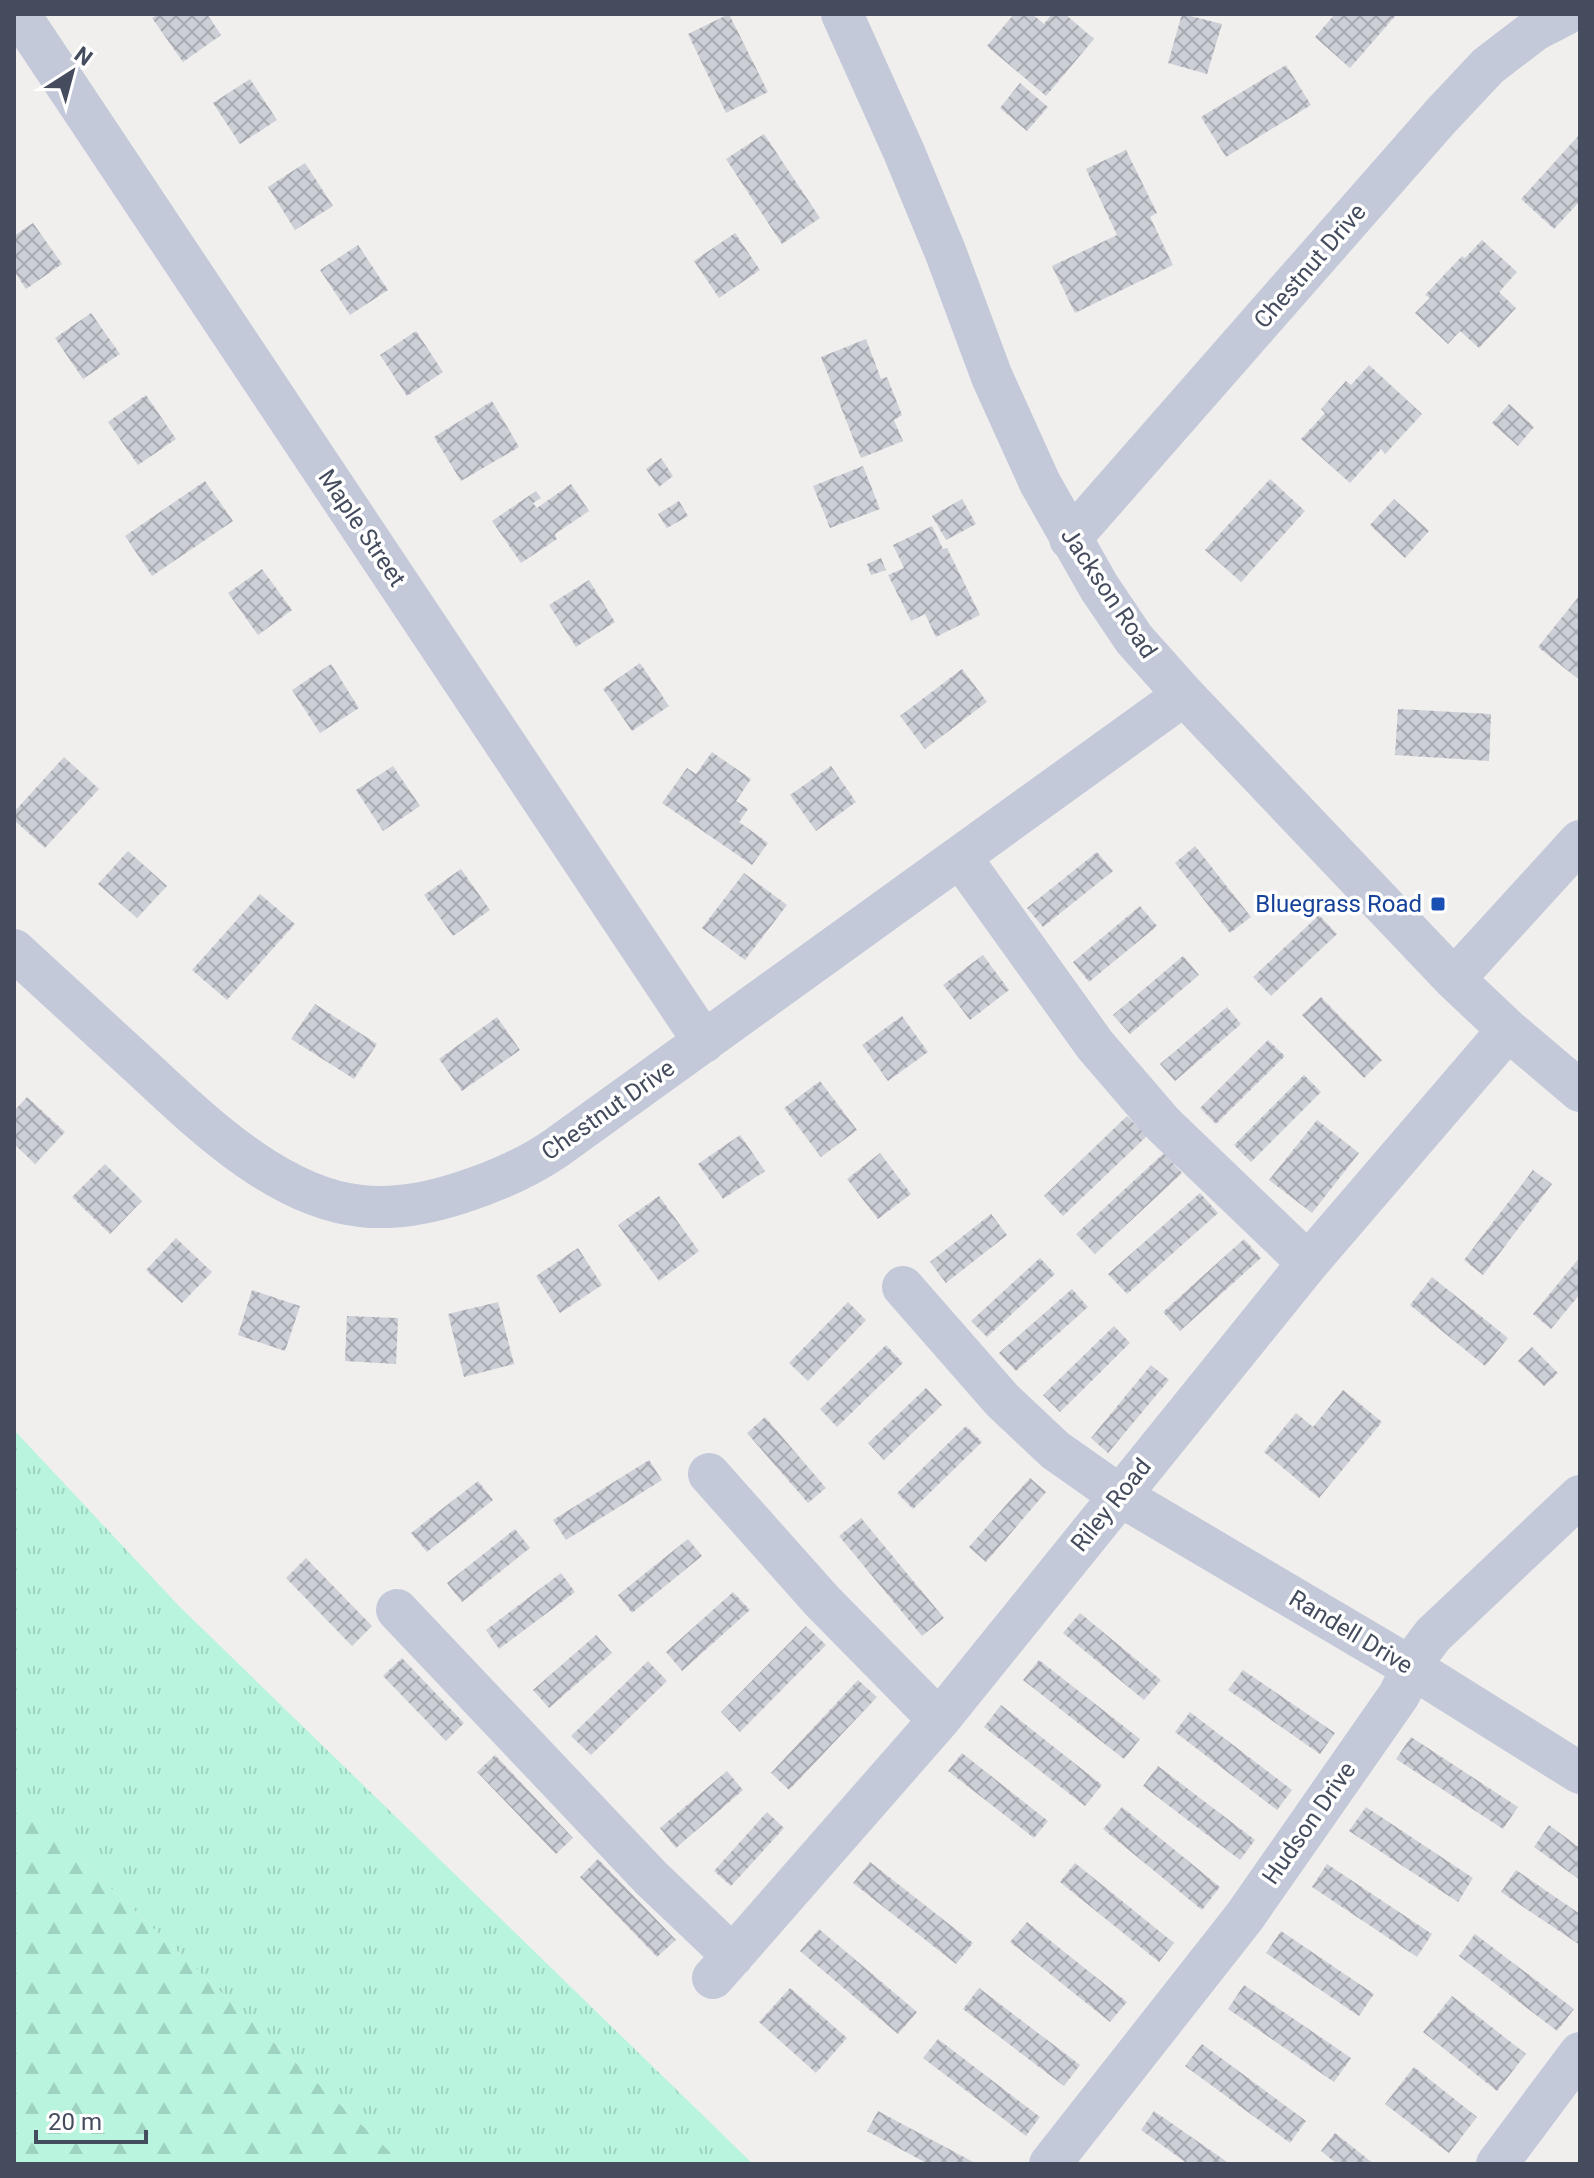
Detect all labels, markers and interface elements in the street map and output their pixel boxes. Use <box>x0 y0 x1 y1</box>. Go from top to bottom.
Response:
north arrow <box>32 32 112 112</box>
text: N <box>70 42 97 71</box>
street label: Chestnut Drive <box>1248 198 1372 334</box>
street label: Maple Street <box>313 464 412 592</box>
street label: Jackson Road <box>1055 522 1163 664</box>
place label: Bluegrass Road <box>1255 890 1422 918</box>
marker: Bluegrass Road <box>1429 895 1447 913</box>
street label: Chestnut Drive <box>536 1054 680 1166</box>
street label: Riley Road <box>1065 1453 1157 1557</box>
street label: Randell Drive <box>1284 1584 1418 1680</box>
street label: Hudson Drive <box>1256 1756 1362 1890</box>
scale bar <box>36 2094 146 2144</box>
text: 20 m <box>48 2108 102 2136</box>

